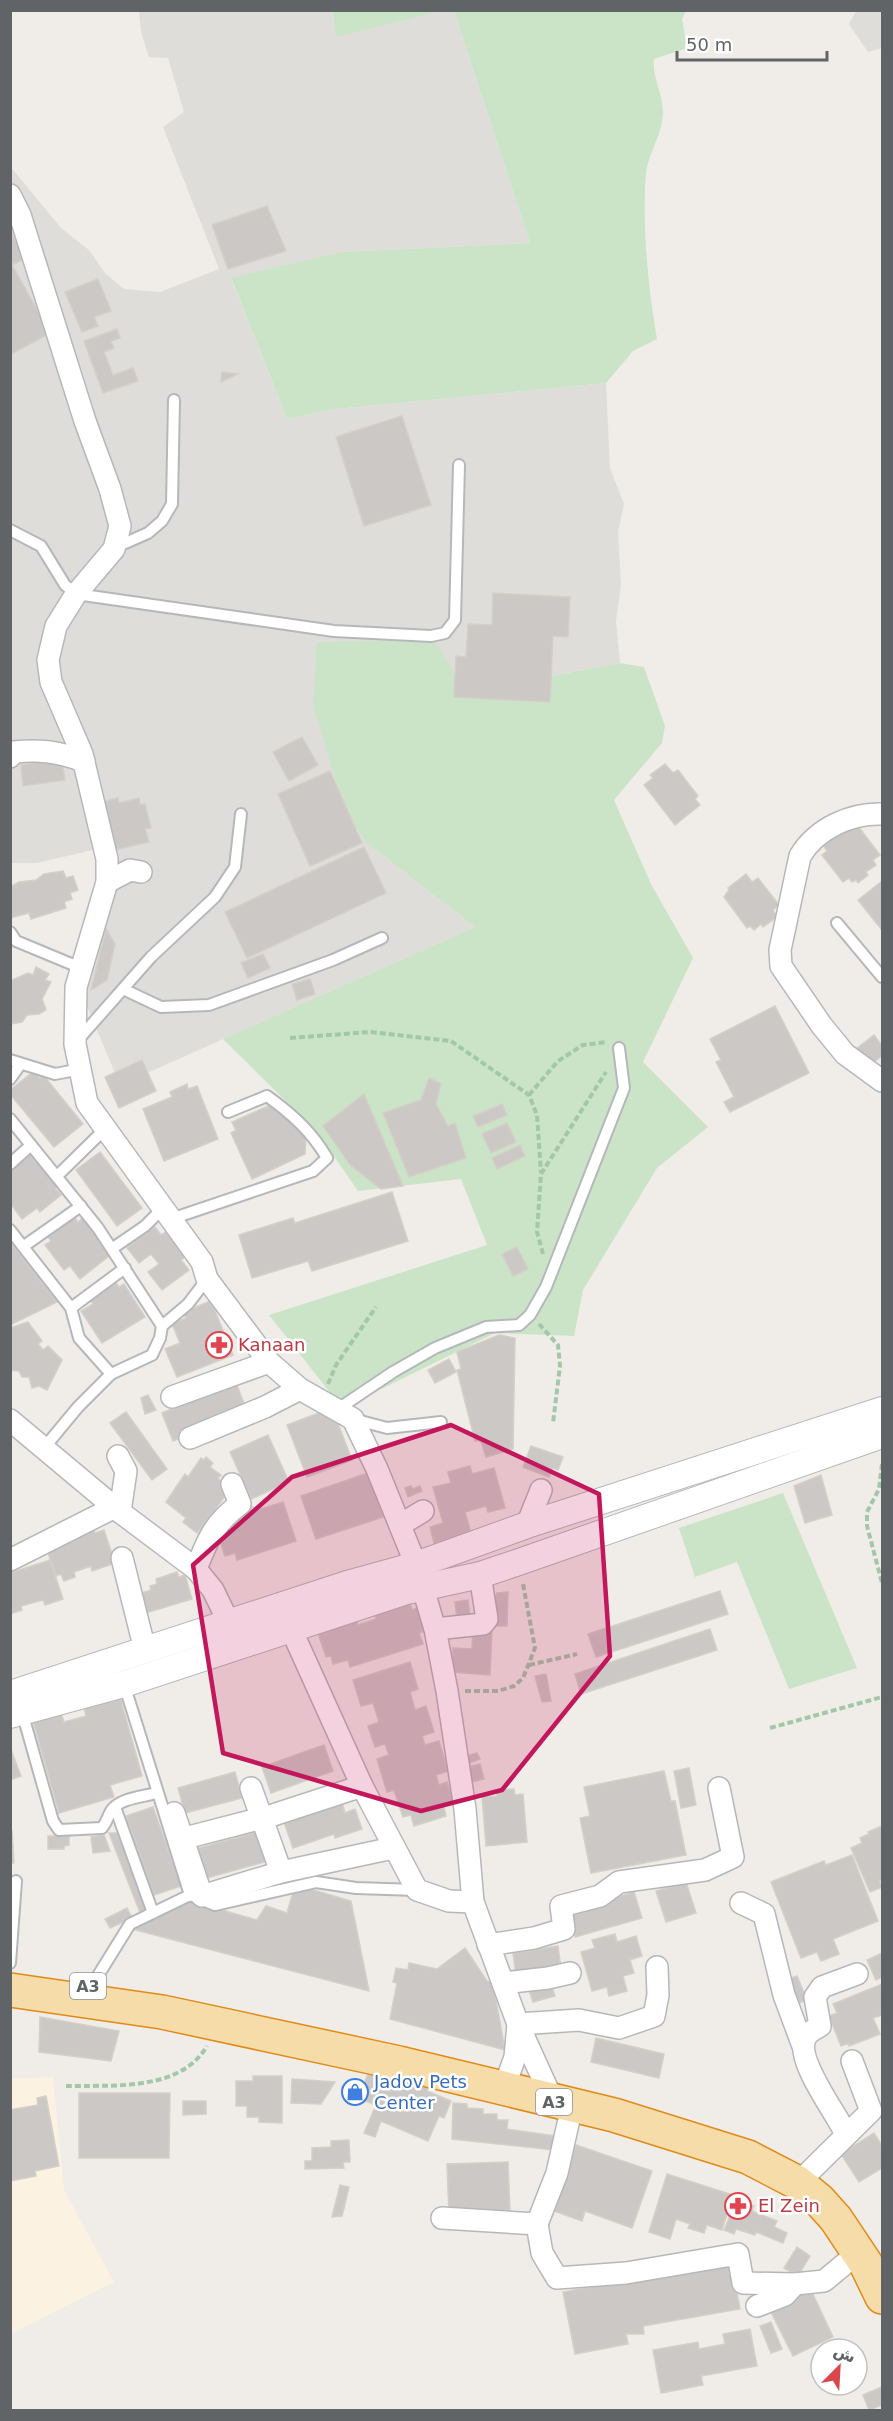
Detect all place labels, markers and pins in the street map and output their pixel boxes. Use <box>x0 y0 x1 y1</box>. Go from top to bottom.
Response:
pharmacy icon: Kanaan <box>204 1330 234 1360</box>
place label: Kanaan <box>238 1334 305 1355</box>
place label: Jadov Pets Center <box>373 2071 467 2113</box>
shop icon: Jadov Pets Center <box>340 2077 370 2107</box>
pharmacy icon: El Zein <box>723 2191 753 2221</box>
place label: El Zein <box>758 2195 820 2216</box>

